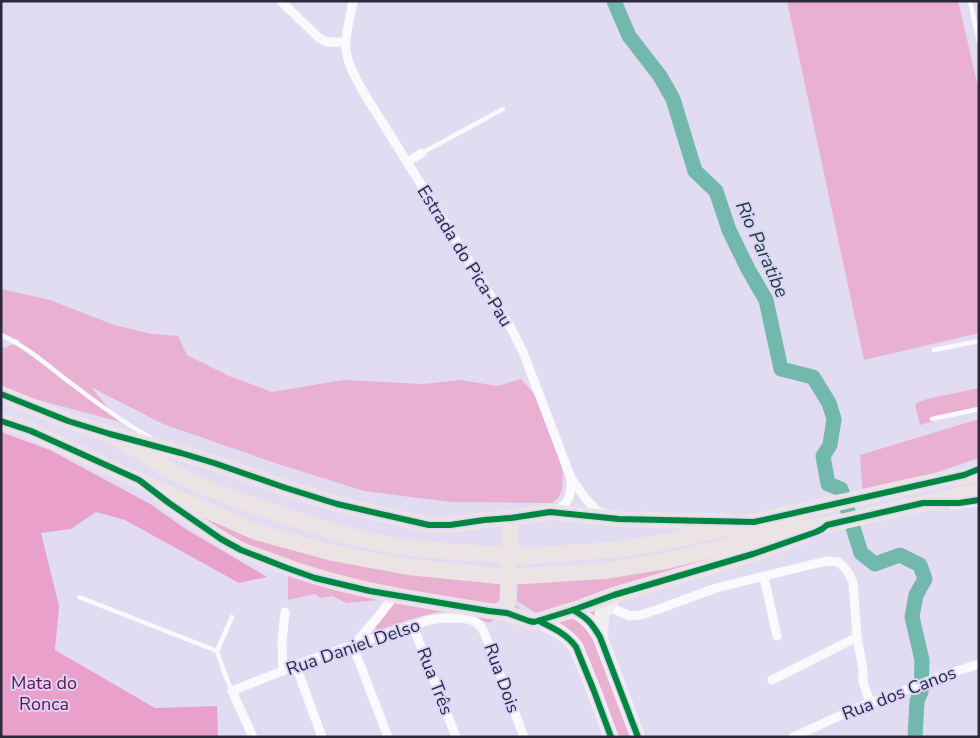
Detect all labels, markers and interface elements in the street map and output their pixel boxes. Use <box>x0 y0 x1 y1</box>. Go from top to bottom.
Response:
street label: Estrada do Pica-Pau <box>412 181 518 331</box>
water label: Rio Paratibe <box>729 197 795 302</box>
street label: Rua Daniel Delso <box>283 613 423 681</box>
street label: Rua Dois <box>478 640 526 716</box>
street label: Rua Três <box>411 644 459 718</box>
street label: Rua dos Canos <box>839 660 959 726</box>
park label: Mata do Ronca <box>11 671 77 716</box>

